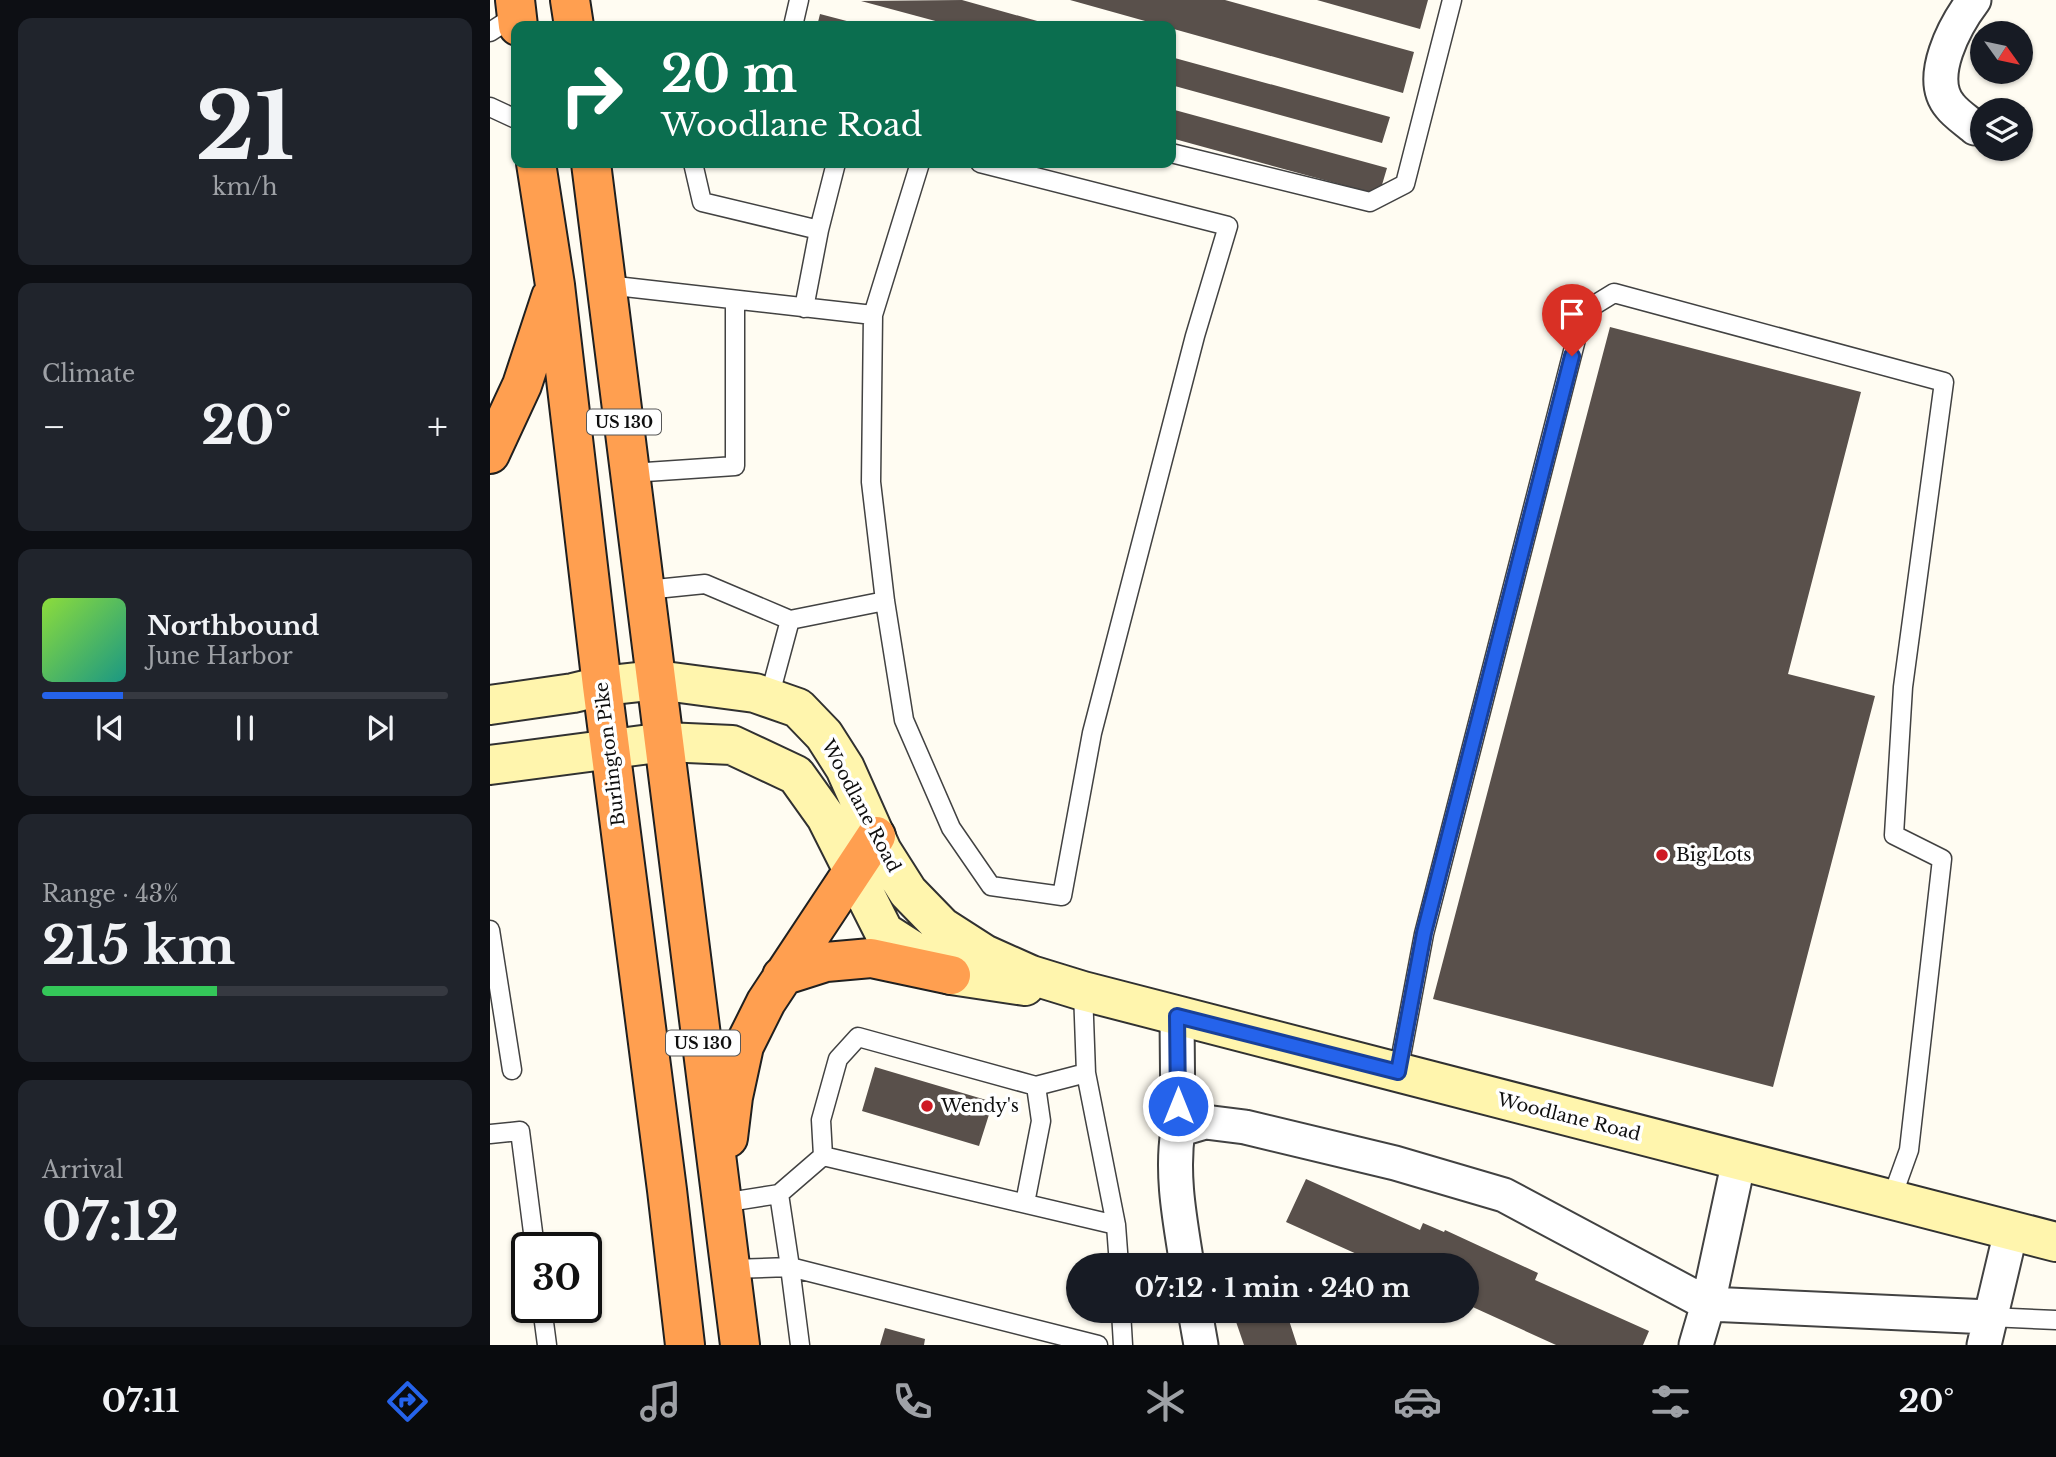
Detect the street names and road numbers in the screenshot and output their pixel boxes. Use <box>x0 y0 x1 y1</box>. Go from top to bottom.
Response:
road number: US 130 <box>587 410 661 434</box>
street label: Burlington Pike <box>590 681 630 827</box>
street label: Woodlane Road <box>816 735 905 876</box>
road number: US 130 <box>666 1030 740 1056</box>
street label: Woodlane Road <box>1494 1088 1643 1145</box>

